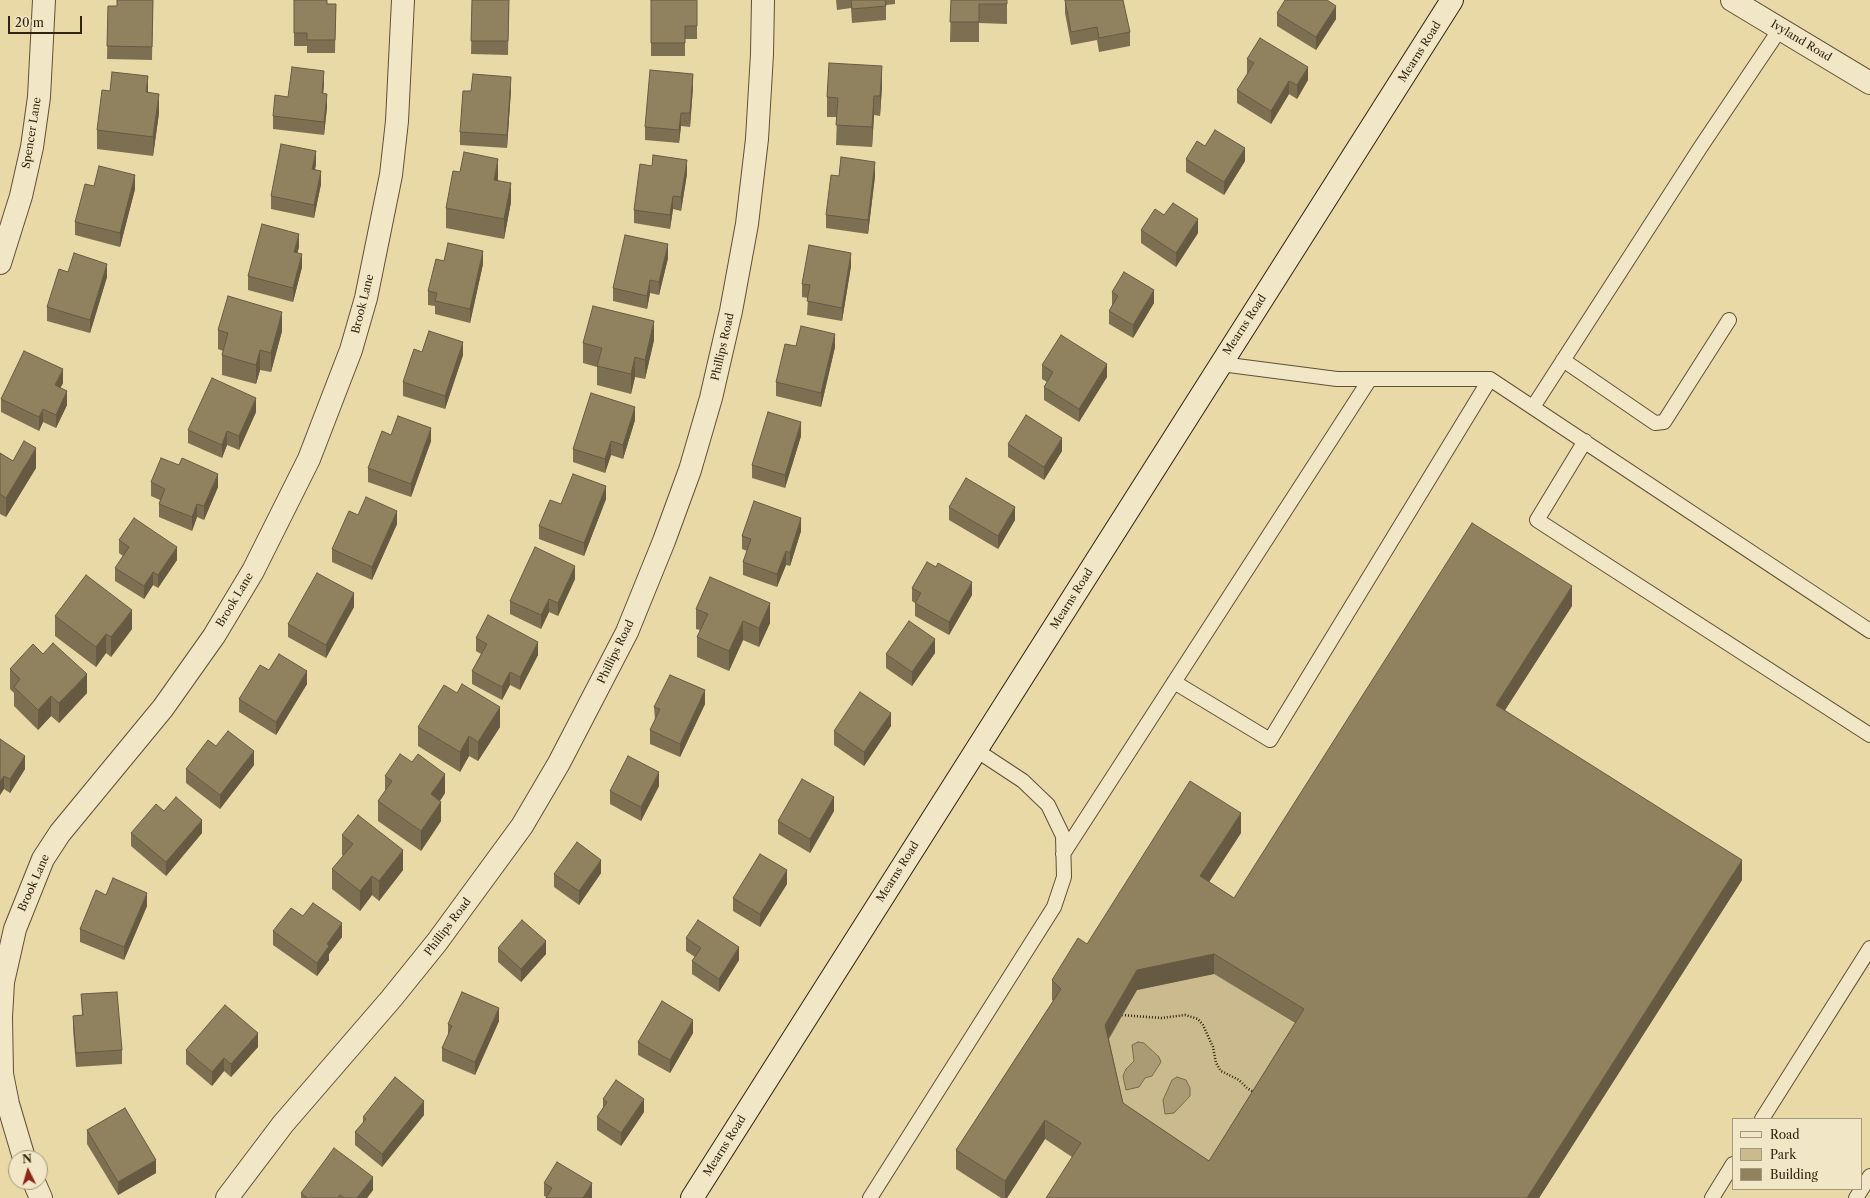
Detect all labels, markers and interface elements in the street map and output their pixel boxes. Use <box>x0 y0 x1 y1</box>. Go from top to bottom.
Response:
scale bar <box>10 8 84 34</box>
text: 20 m <box>15 15 44 30</box>
street label: Ivyland Road <box>1768 18 1834 64</box>
street label: Mearns Road <box>1396 19 1444 85</box>
street label: Spencer Lane <box>20 96 44 170</box>
street label: Brook Lane <box>349 273 377 335</box>
street label: Mearns Road <box>1221 292 1269 358</box>
street label: Phillips Road <box>709 312 737 382</box>
street label: Mearns Road <box>1048 566 1096 632</box>
street label: Brook Lane <box>214 570 256 630</box>
street label: Phillips Road <box>595 618 637 686</box>
street label: Mearns Road <box>874 839 922 905</box>
street label: Brook Lane <box>16 852 52 914</box>
street label: Phillips Road <box>422 895 474 959</box>
street label: Mearns Road <box>701 1113 749 1179</box>
legend <box>1732 1118 1862 1190</box>
text: Road <box>1770 1127 1800 1142</box>
text: Park <box>1770 1147 1796 1162</box>
north arrow <box>8 1150 48 1190</box>
text: N <box>22 1152 32 1166</box>
text: Building <box>1770 1167 1818 1182</box>

